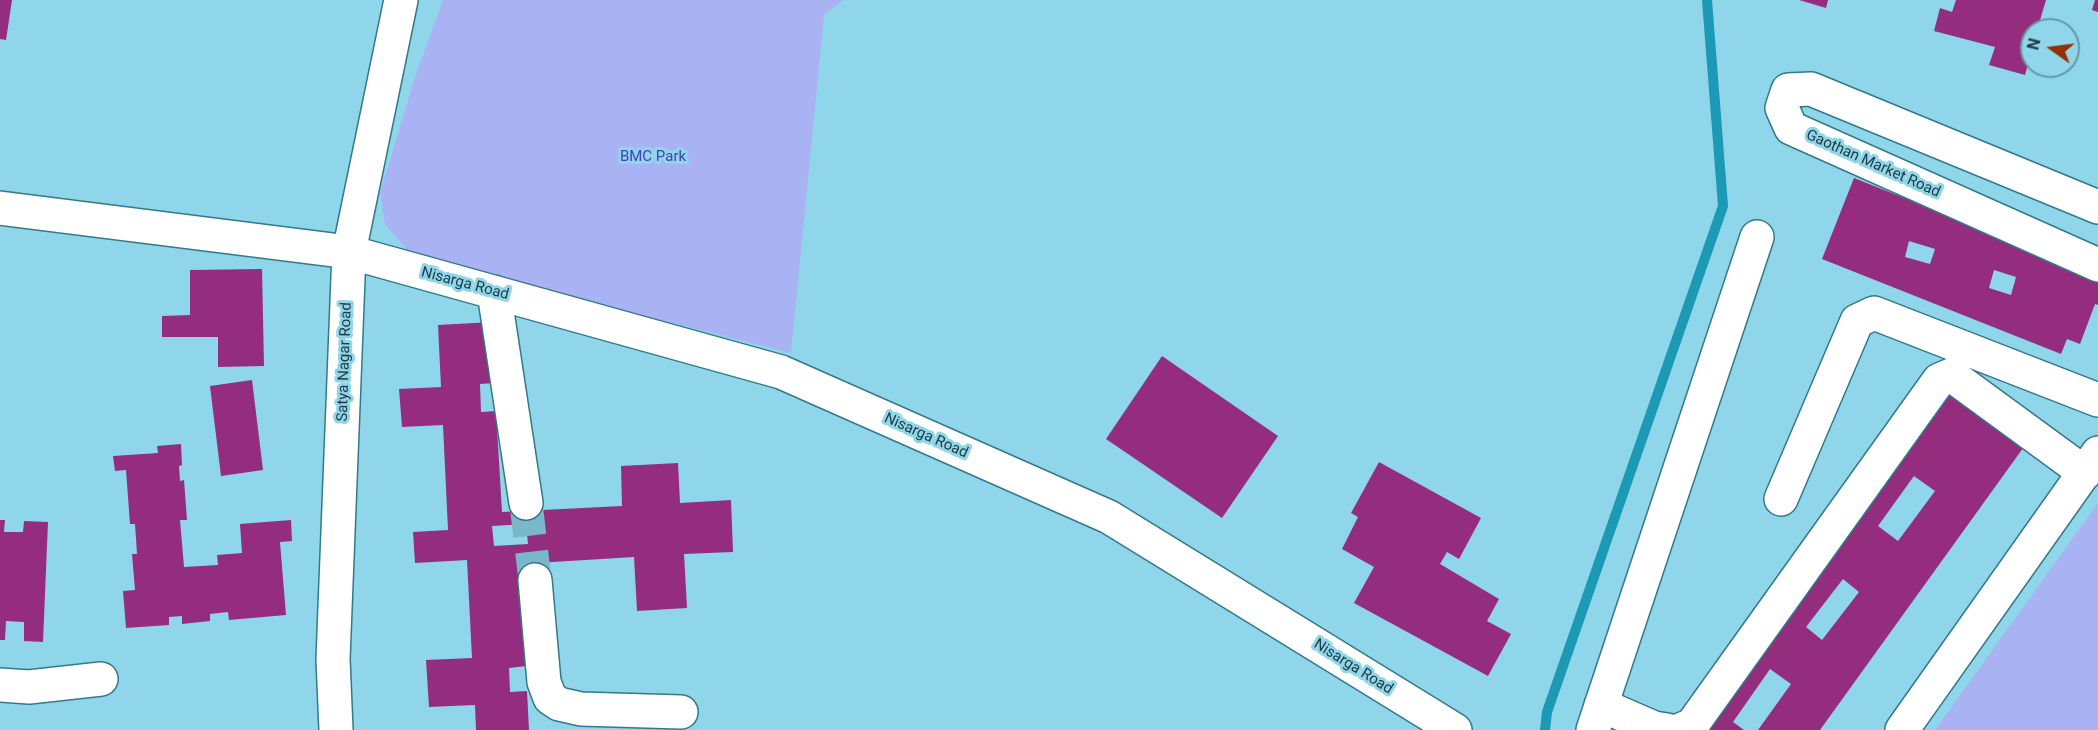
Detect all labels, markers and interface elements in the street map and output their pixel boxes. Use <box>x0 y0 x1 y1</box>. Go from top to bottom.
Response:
north arrow <box>2020 18 2080 78</box>
text: N <box>2023 36 2045 52</box>
street label: Gaothan Market Road <box>1803 126 1943 202</box>
park label: BMC Park <box>620 148 686 166</box>
street label: Nisarga Road <box>419 264 511 304</box>
street label: Satya Nagar Road <box>334 302 356 422</box>
street label: Nisarga Road <box>881 409 971 463</box>
street label: Nisarga Road <box>1310 636 1396 698</box>

